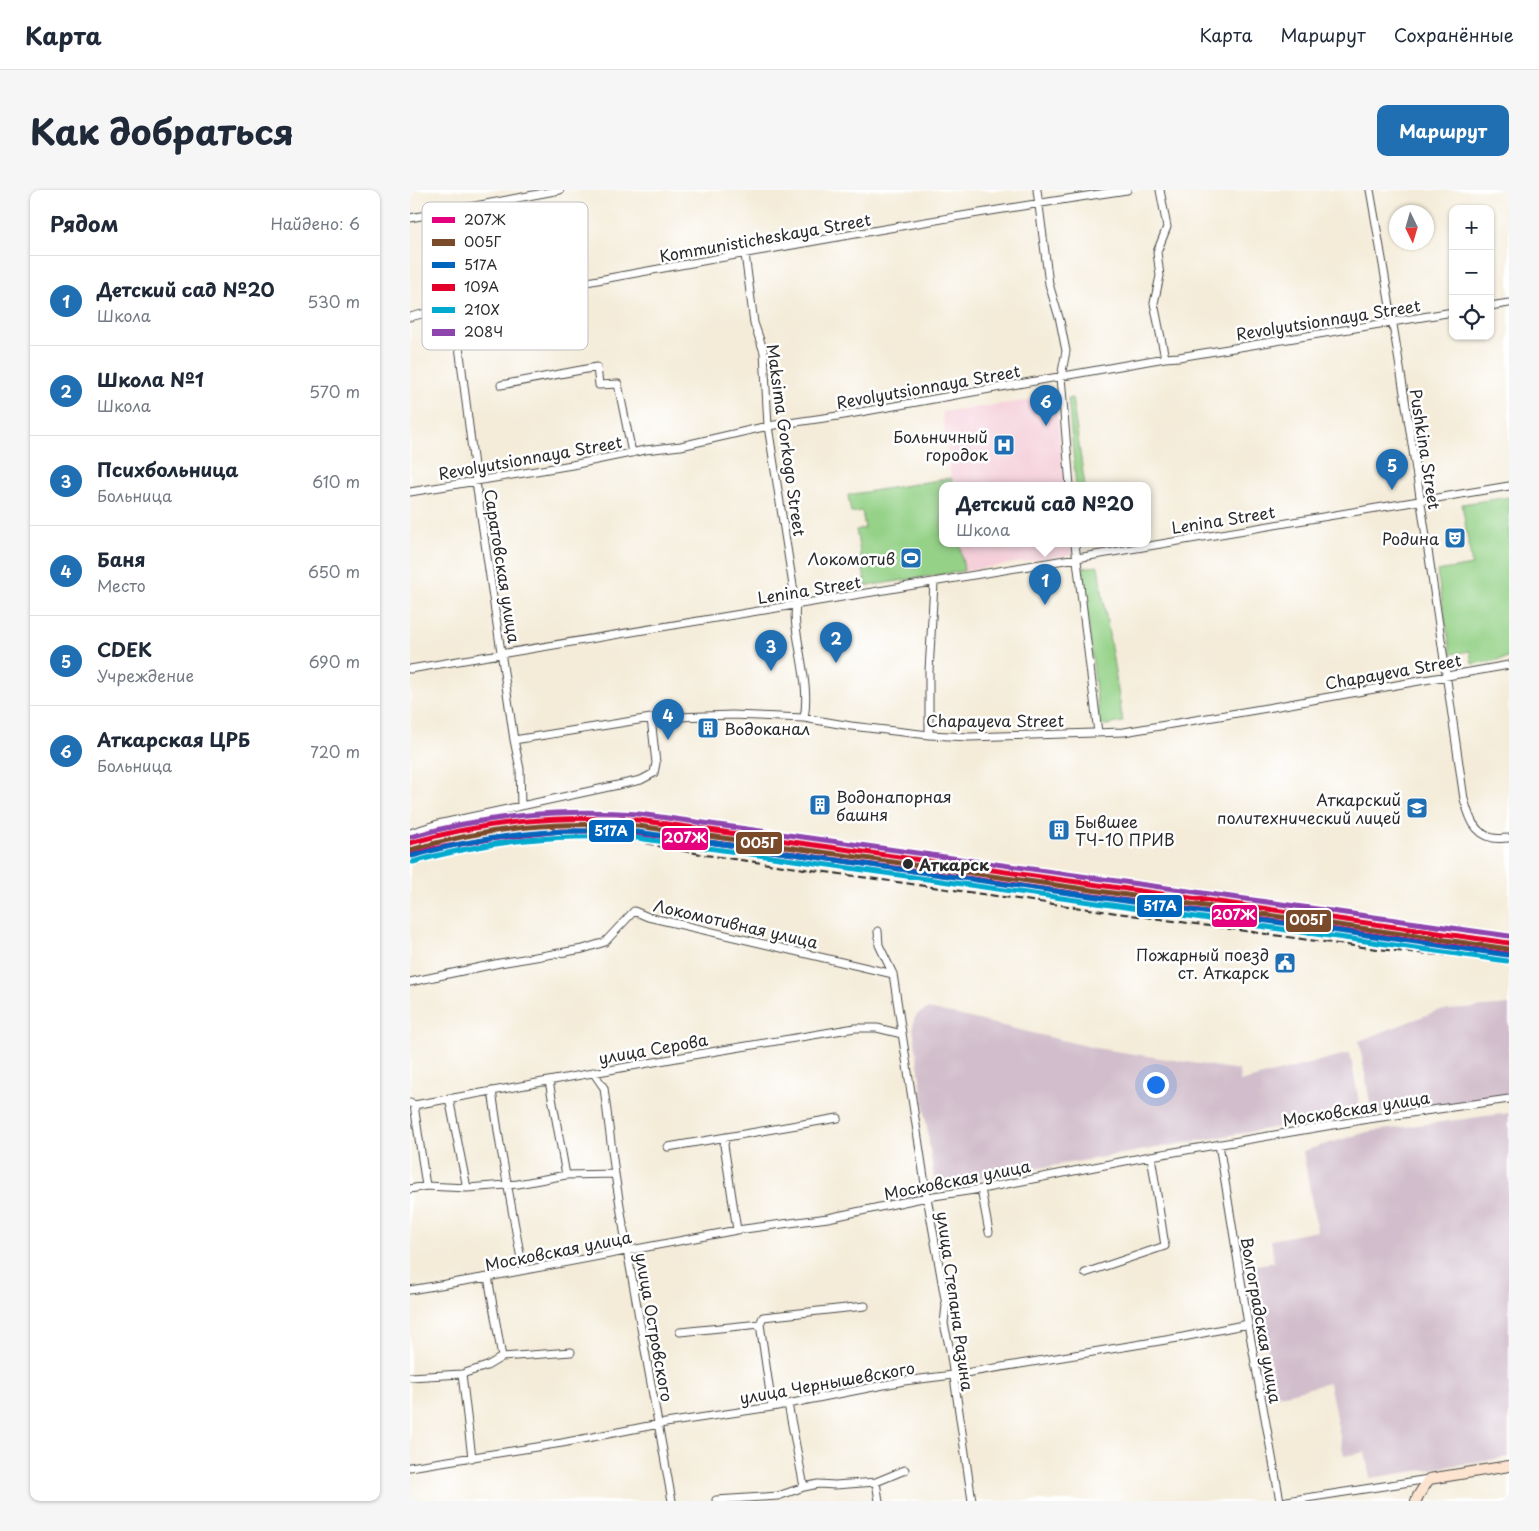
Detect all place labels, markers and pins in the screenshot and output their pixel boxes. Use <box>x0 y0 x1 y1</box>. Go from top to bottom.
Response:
pin: 6 <box>1030 385 1062 426</box>
place label: Больничный городок <box>893 424 988 466</box>
hospital icon: Больничный городок <box>992 433 1016 457</box>
pin: 5 <box>1376 449 1408 490</box>
place label: Родина <box>1382 526 1439 550</box>
theatre icon: Родина <box>1443 526 1467 550</box>
place label: Локомотив <box>808 546 895 570</box>
sports icon: Локомотив <box>899 546 923 570</box>
pin: 1 <box>1029 564 1061 605</box>
pin: 2 <box>820 622 852 663</box>
pin: 3 <box>755 630 787 671</box>
pin: 4 <box>652 699 684 740</box>
building icon: Водоканал <box>696 716 720 740</box>
place label: Водоканал <box>724 716 810 740</box>
place label: Водонапорная башня <box>836 784 952 826</box>
place label: Аткарский политехнический лицей <box>1217 787 1401 829</box>
building icon: Водонапорная башня <box>808 793 832 817</box>
school or university icon: Аткарский политехнический лицей <box>1405 796 1429 820</box>
place label: Бывшее ТЧ-10 ПРИВ <box>1075 809 1175 851</box>
building icon: Бывшее ТЧ-10 ПРИВ <box>1047 818 1071 842</box>
place label: Аткарск <box>918 852 990 876</box>
marker: Аткарск <box>901 857 915 871</box>
place label: Пожарный поезд ст. Аткарск <box>1136 942 1269 984</box>
public building icon: Пожарный поезд ст. Аткарск <box>1273 951 1297 975</box>

